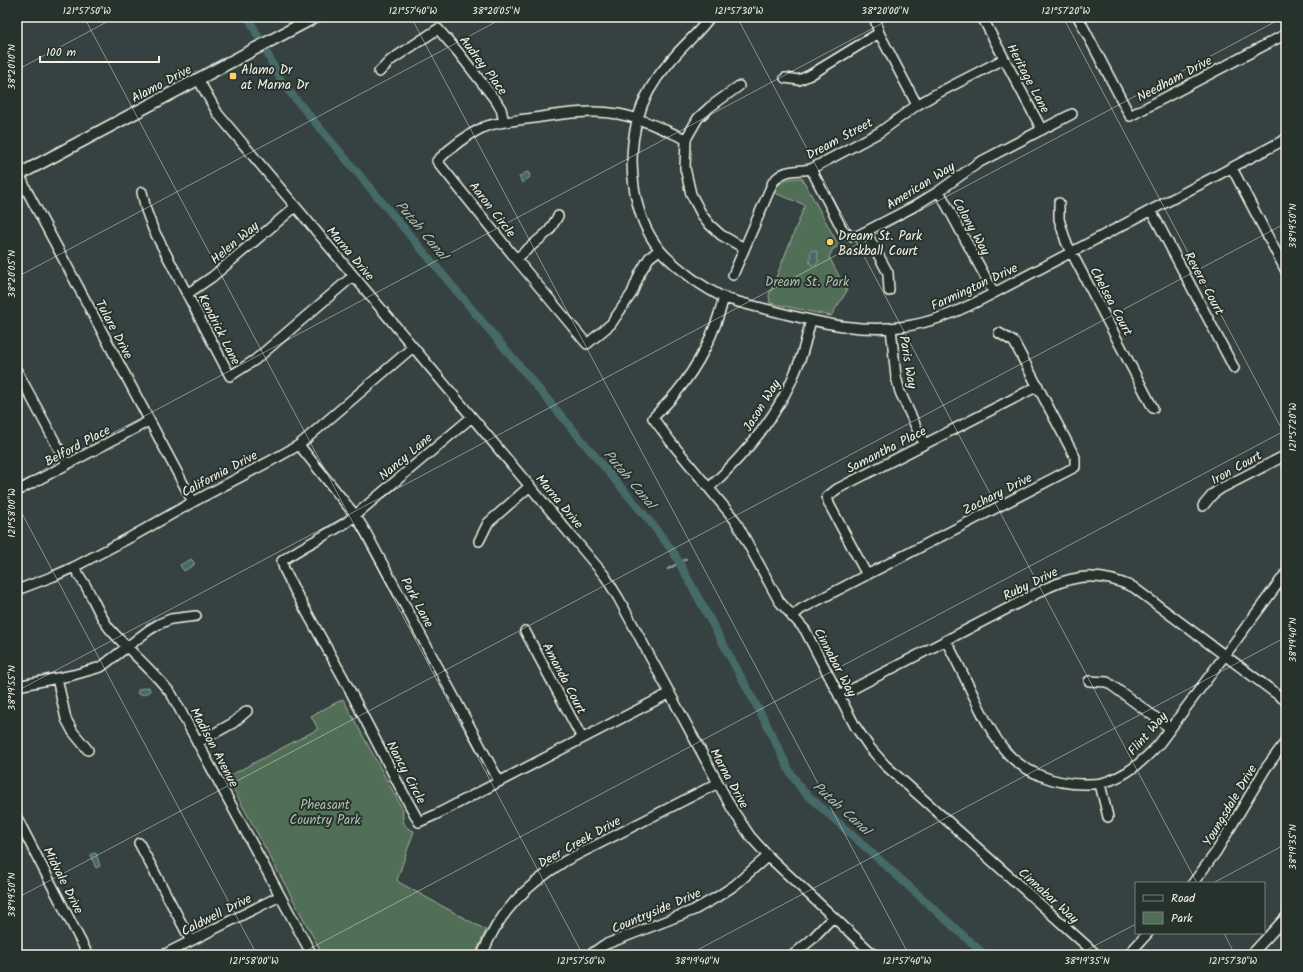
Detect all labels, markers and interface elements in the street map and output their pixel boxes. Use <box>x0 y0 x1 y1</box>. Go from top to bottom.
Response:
text: 121°57'50"W <box>63 3 111 19</box>
text: 121°57'40"W <box>389 3 437 19</box>
text: 38°20'05"N <box>472 3 520 19</box>
text: 121°57'30"W <box>715 3 764 19</box>
text: 38°20'00"N <box>861 3 909 19</box>
text: 121°57'20"W <box>1042 3 1091 19</box>
street label: Audrey Place <box>453 32 512 100</box>
scale bar <box>40 38 159 64</box>
street label: Heritage Lane <box>1000 40 1055 117</box>
text: 100 m <box>46 43 77 62</box>
text: 38°20'10"N <box>4 44 20 90</box>
street label: Needham Drive <box>1133 51 1216 108</box>
street label: Alamo Drive <box>128 60 196 109</box>
place label: Alamo Dr at Marna Dr <box>241 60 310 96</box>
marker: Alamo Dr at Marna Dr <box>228 71 238 81</box>
street label: Dream Street <box>802 112 878 166</box>
street label: American Way <box>882 156 960 216</box>
street label: Aaron Circle <box>463 177 521 243</box>
street label: Colony Way <box>946 194 996 260</box>
water label: Putah Canal <box>390 196 454 267</box>
text: 38°19'50"N <box>1285 203 1301 249</box>
street label: Helen Way <box>206 216 265 270</box>
street label: Marna Drive <box>321 222 379 286</box>
place label: Dream St. Park Baskball Court <box>838 226 923 262</box>
marker: Dream St. Park Baskball Court <box>825 237 835 247</box>
street label: Revere Court <box>1178 248 1230 320</box>
text: 38°20'05"N <box>4 250 20 298</box>
street label: Farmington Drive <box>928 258 1022 317</box>
street label: Chelsea Court <box>1084 263 1138 341</box>
park label: Dream St. Park <box>765 272 850 293</box>
street label: Kendrick Lane <box>192 290 246 369</box>
street label: Tulare Drive <box>89 296 138 363</box>
street label: Paris Way <box>893 334 923 391</box>
street label: Jason Way <box>738 375 787 436</box>
text: 121°57'20"W <box>1285 402 1301 451</box>
street label: Belford Place <box>41 420 115 473</box>
street label: Samantha Place <box>843 421 931 480</box>
street label: Nancy Lane <box>374 428 438 486</box>
street label: California Drive <box>178 445 262 503</box>
water label: Putah Canal <box>598 445 662 516</box>
street label: Iron Court <box>1207 445 1267 491</box>
street label: Zachary Drive <box>959 468 1036 521</box>
street label: Marna Drive <box>530 470 588 534</box>
text: 121°58'00"W <box>4 488 20 538</box>
street label: Ruby Drive <box>999 562 1062 607</box>
street label: Park Lane <box>395 574 439 632</box>
text: 38°19'40"N <box>1285 617 1301 663</box>
street label: Cinnabar Way <box>808 624 862 702</box>
street label: Amanda Court <box>536 639 592 719</box>
text: 38°19'55"N <box>4 665 20 711</box>
street label: Madison Avenue <box>184 704 244 792</box>
street label: Flint Way <box>1123 707 1174 761</box>
street label: Nancy Circle <box>380 737 431 808</box>
street label: Marna Drive <box>704 745 754 813</box>
street label: Youngsdale Drive <box>1198 761 1263 851</box>
water label: Putah Canal <box>807 777 877 843</box>
park label: Pheasant Country Park <box>289 795 361 831</box>
street label: Deer Creek Drive <box>534 811 625 874</box>
text: 38°19'35"N <box>1285 824 1301 870</box>
street label: Midvale Drive <box>37 843 89 918</box>
street label: Cinnabar Way <box>1013 863 1084 930</box>
text: 38°19'50"N <box>4 872 20 918</box>
legend <box>1135 882 1265 934</box>
street label: Countryside Drive <box>608 883 705 940</box>
street label: Caldwell Drive <box>178 888 256 942</box>
text: Road <box>1171 889 1196 908</box>
text: Park <box>1171 909 1193 928</box>
text: 121°58'00"W <box>229 953 279 969</box>
text: 121°57'50"W <box>557 953 605 969</box>
text: 38°19'40"N <box>674 953 720 969</box>
text: 121°57'40"W <box>883 953 931 969</box>
text: 38°19'35"N <box>1064 953 1110 969</box>
text: 121°57'30"W <box>1209 953 1258 969</box>

